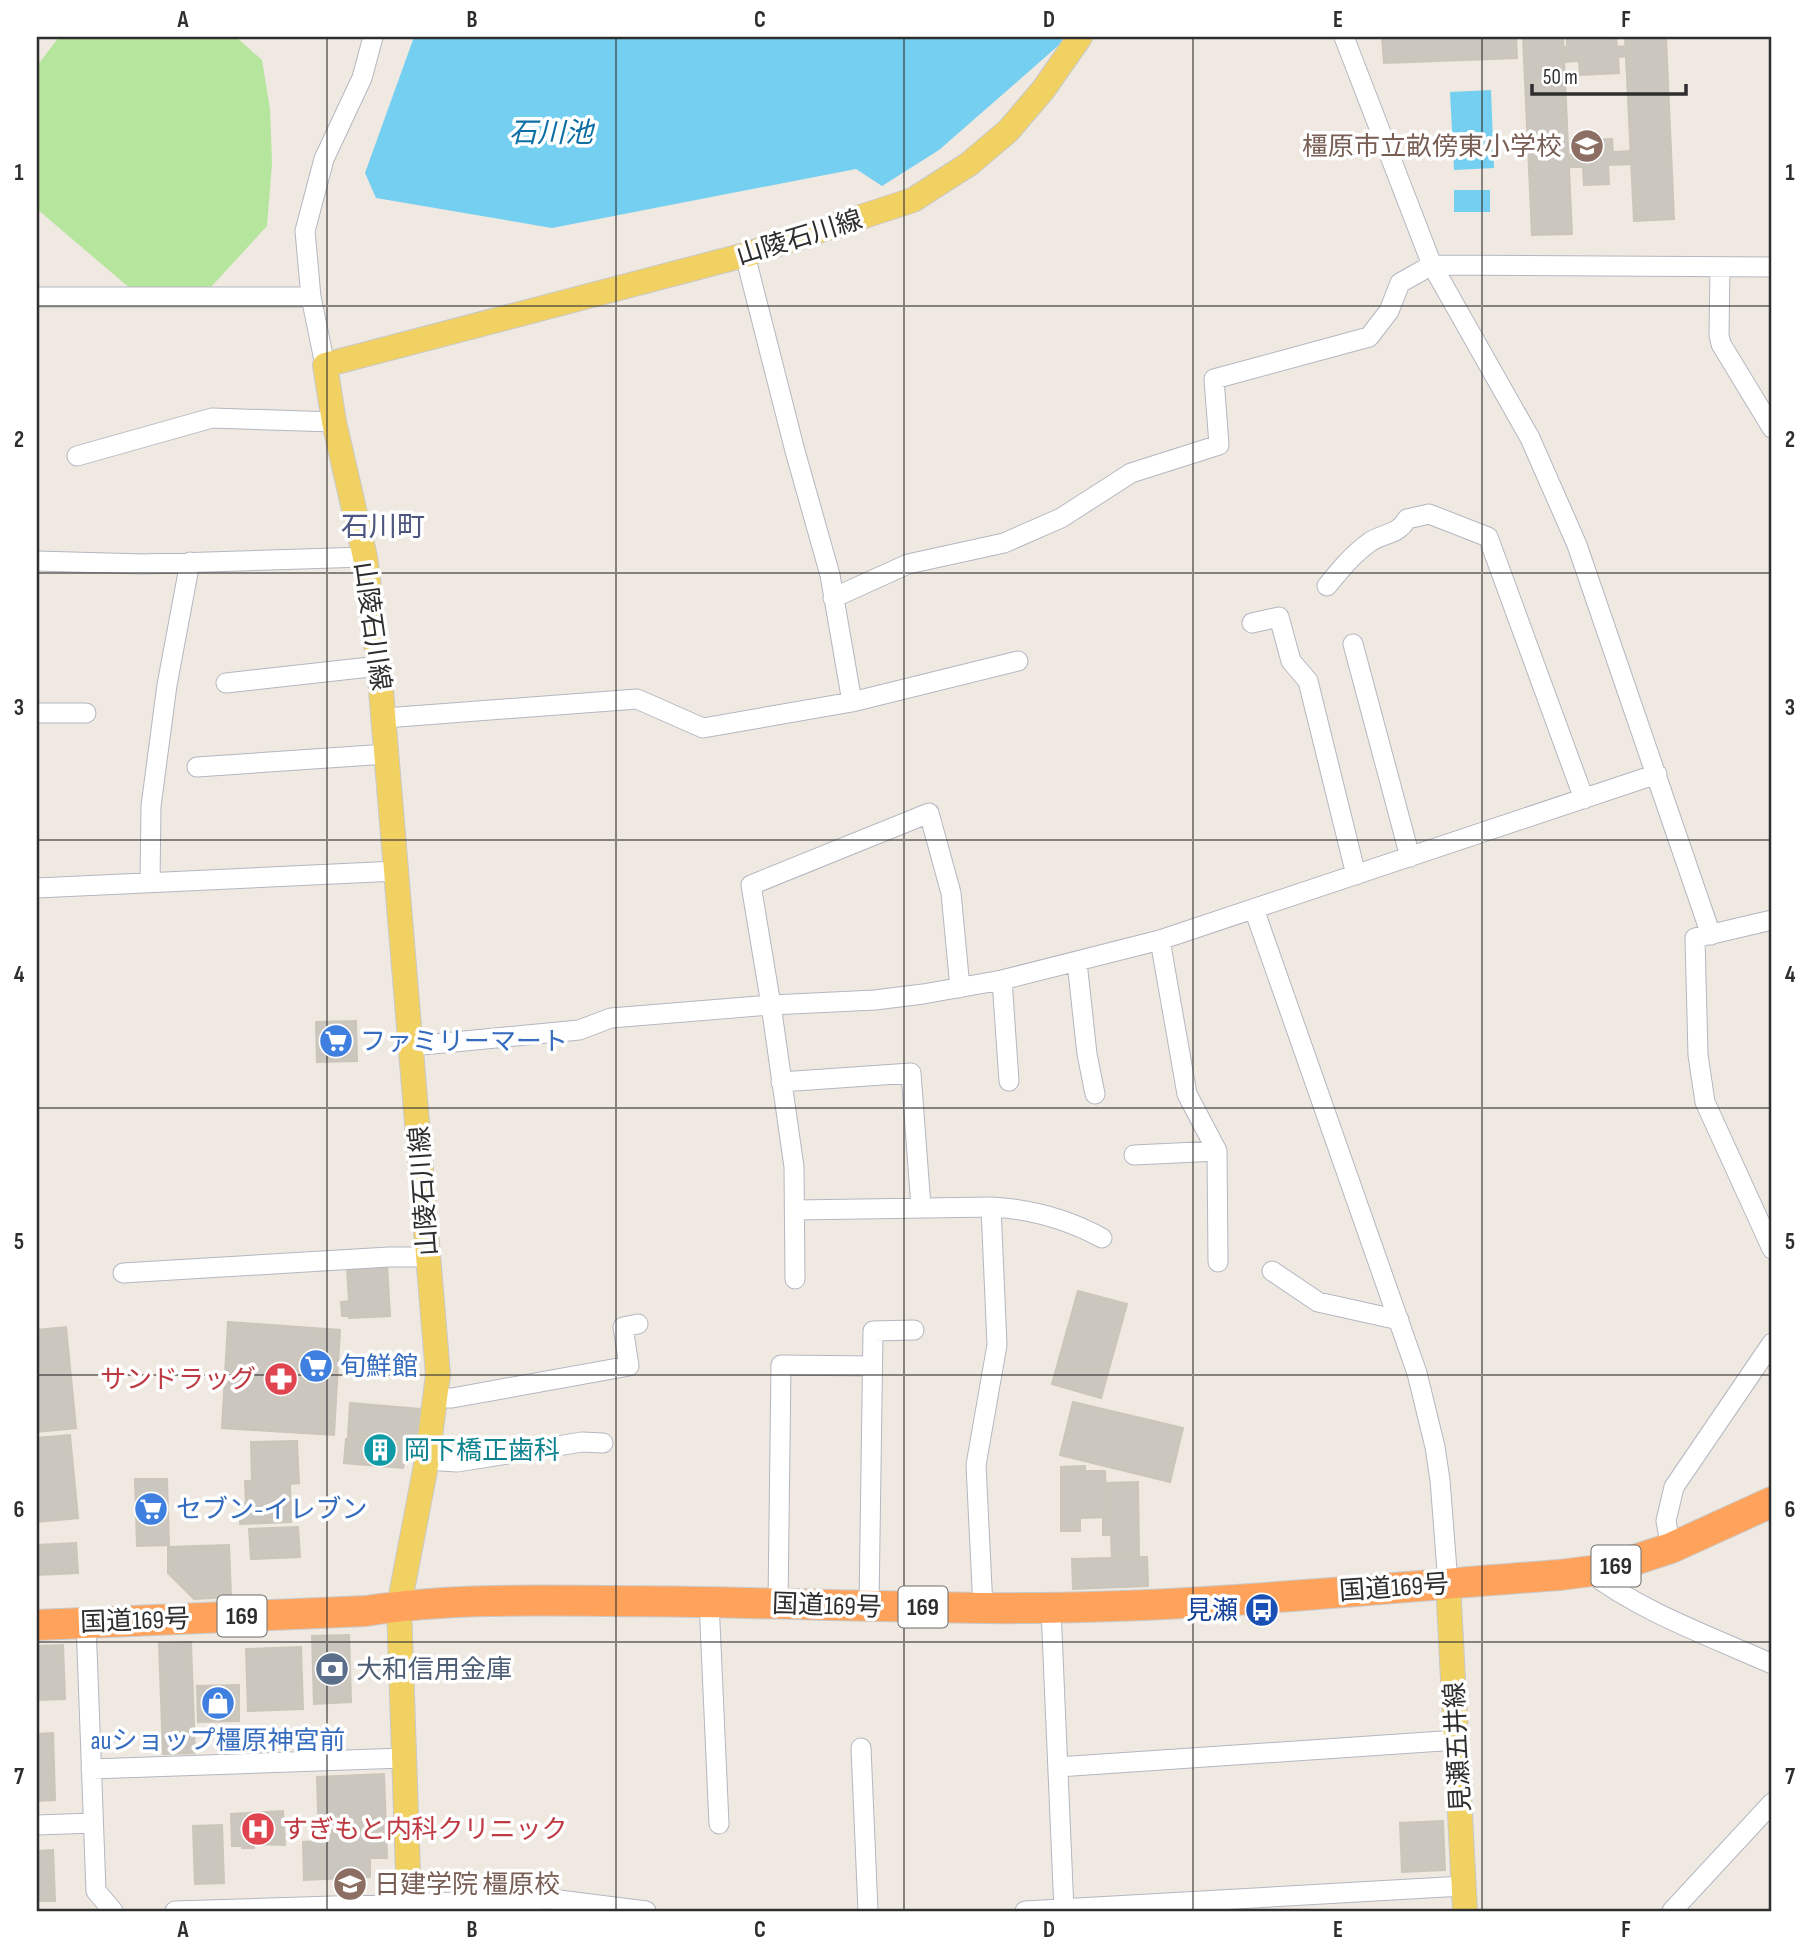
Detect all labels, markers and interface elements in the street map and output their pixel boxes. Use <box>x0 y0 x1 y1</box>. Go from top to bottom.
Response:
text: A <box>177 6 190 34</box>
text: B <box>467 6 478 34</box>
text: C <box>754 6 766 34</box>
text: D <box>1043 6 1055 34</box>
text: E <box>1333 6 1343 34</box>
text: F <box>1621 6 1631 34</box>
scale bar <box>1532 52 1686 96</box>
text: 50 m <box>1543 65 1578 90</box>
water label: 石川池 <box>509 117 596 150</box>
school or university icon: 橿原市立畝傍東小学校 <box>1568 127 1606 165</box>
place label: 橿原市立畝傍東小学校 <box>1302 132 1562 163</box>
text: 1 <box>14 159 24 187</box>
text: 1 <box>1785 159 1795 187</box>
street label: 山陵石川線 <box>733 205 866 272</box>
text: 2 <box>14 426 24 454</box>
text: 2 <box>1785 426 1795 454</box>
district label: 石川町 <box>341 511 425 544</box>
street label: 山陵石川線 <box>347 560 396 693</box>
text: 3 <box>14 694 24 722</box>
text: 3 <box>1785 694 1795 722</box>
text: 4 <box>14 961 25 989</box>
text: 4 <box>1785 961 1796 989</box>
supermarket icon: ファミリーマート <box>317 1022 355 1060</box>
place label: ファミリーマート <box>360 1027 568 1058</box>
street label: 山陵石川線 <box>404 1125 444 1257</box>
text: 5 <box>14 1228 24 1256</box>
text: 5 <box>1785 1228 1795 1256</box>
supermarket icon: 旬鮮館 <box>297 1347 335 1385</box>
place label: 旬鮮館 <box>340 1352 418 1383</box>
pharmacy icon: サンドラッグ <box>262 1360 300 1398</box>
place label: サンドラッグ <box>100 1365 256 1396</box>
building icon: 岡下橋正歯科 <box>361 1431 399 1469</box>
place label: 岡下橋正歯科 <box>404 1436 560 1467</box>
supermarket icon: セブン-イレブン <box>132 1490 170 1528</box>
place label: セブン-イレブン <box>176 1495 368 1526</box>
text: 6 <box>14 1496 24 1524</box>
text: 6 <box>1785 1496 1795 1524</box>
road number: 169 <box>1592 1546 1640 1586</box>
street label: 国道169号 <box>1338 1569 1450 1608</box>
road number: 169 <box>898 1587 948 1628</box>
street label: 国道169号 <box>772 1589 882 1624</box>
bus stop icon: 見瀬 <box>1243 1591 1281 1629</box>
road number: 169 <box>218 1596 266 1636</box>
place label: 見瀬 <box>1186 1596 1238 1627</box>
street label: 国道169号 <box>80 1604 190 1639</box>
bank icon: 大和信用金庫 <box>313 1650 351 1688</box>
place label: 大和信用金庫 <box>356 1655 512 1686</box>
street label: 見瀬五井線 <box>1440 1681 1477 1813</box>
shop icon: auショップ橿原神宮前 <box>199 1684 237 1722</box>
place label: auショップ橿原神宮前 <box>91 1726 345 1757</box>
text: 7 <box>14 1763 24 1791</box>
text: 7 <box>1785 1763 1795 1791</box>
hospital icon: すぎもと内科クリニック <box>239 1810 277 1848</box>
place label: すぎもと内科クリニック <box>282 1815 567 1846</box>
school or university icon: 日建学院 橿原校 <box>331 1865 369 1903</box>
place label: 日建学院 橿原校 <box>374 1870 560 1901</box>
text: A <box>177 1916 190 1944</box>
text: B <box>467 1916 478 1944</box>
text: C <box>754 1916 766 1944</box>
text: D <box>1043 1916 1055 1944</box>
text: E <box>1333 1916 1343 1944</box>
text: F <box>1621 1916 1631 1944</box>

